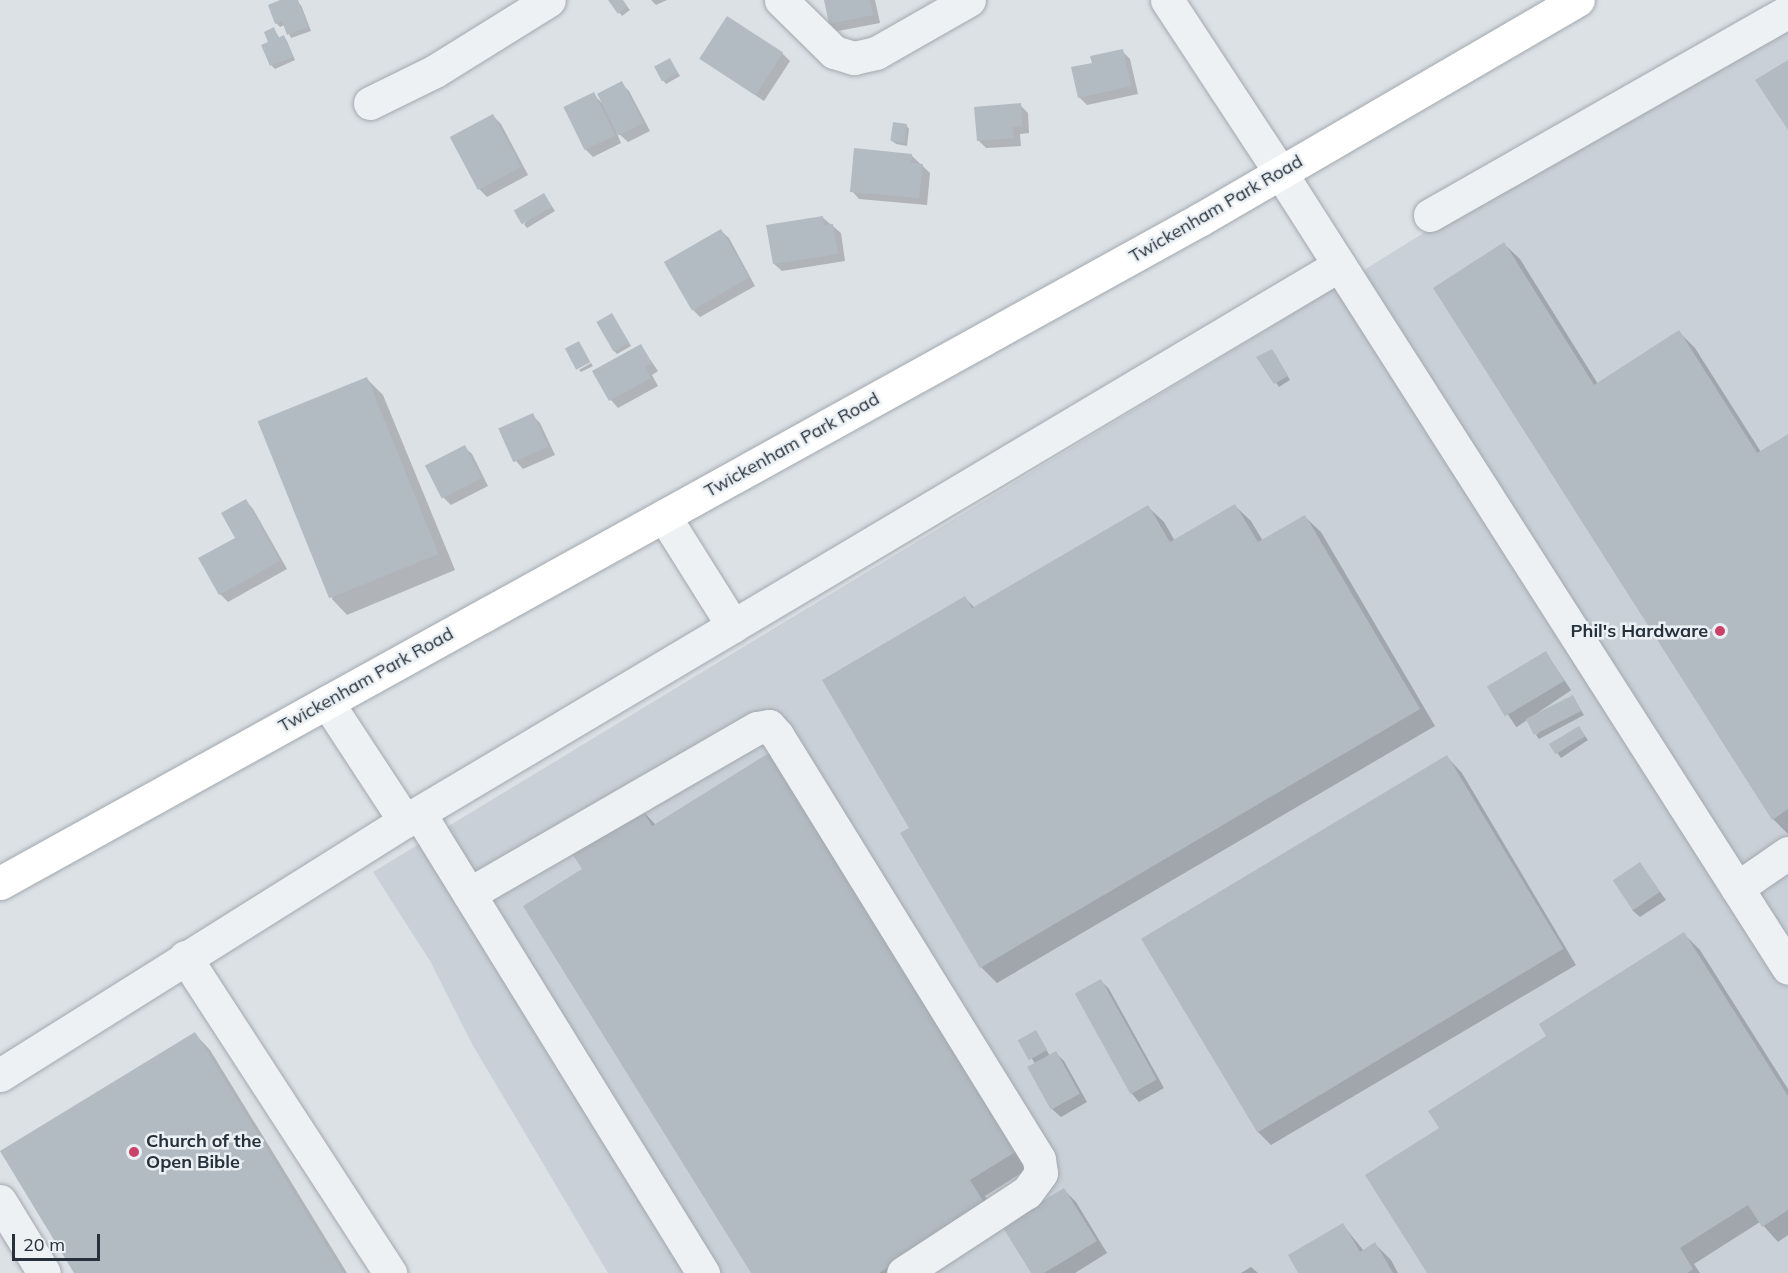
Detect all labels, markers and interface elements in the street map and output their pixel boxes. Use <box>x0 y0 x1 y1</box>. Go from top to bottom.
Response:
street label: Twickenham Park Road <box>1126 151 1306 267</box>
street label: Twickenham Park Road <box>701 388 883 502</box>
place label: Phil's Hardware <box>1571 620 1708 642</box>
street label: Twickenham Park Road <box>275 623 457 737</box>
marker: Phil's Hardware <box>1713 624 1727 638</box>
place label: Church of the Open Bible <box>146 1131 261 1174</box>
marker: Church of the Open Bible <box>127 1145 141 1159</box>
scale bar <box>15 1222 104 1260</box>
text: 20 m <box>23 1233 65 1256</box>

